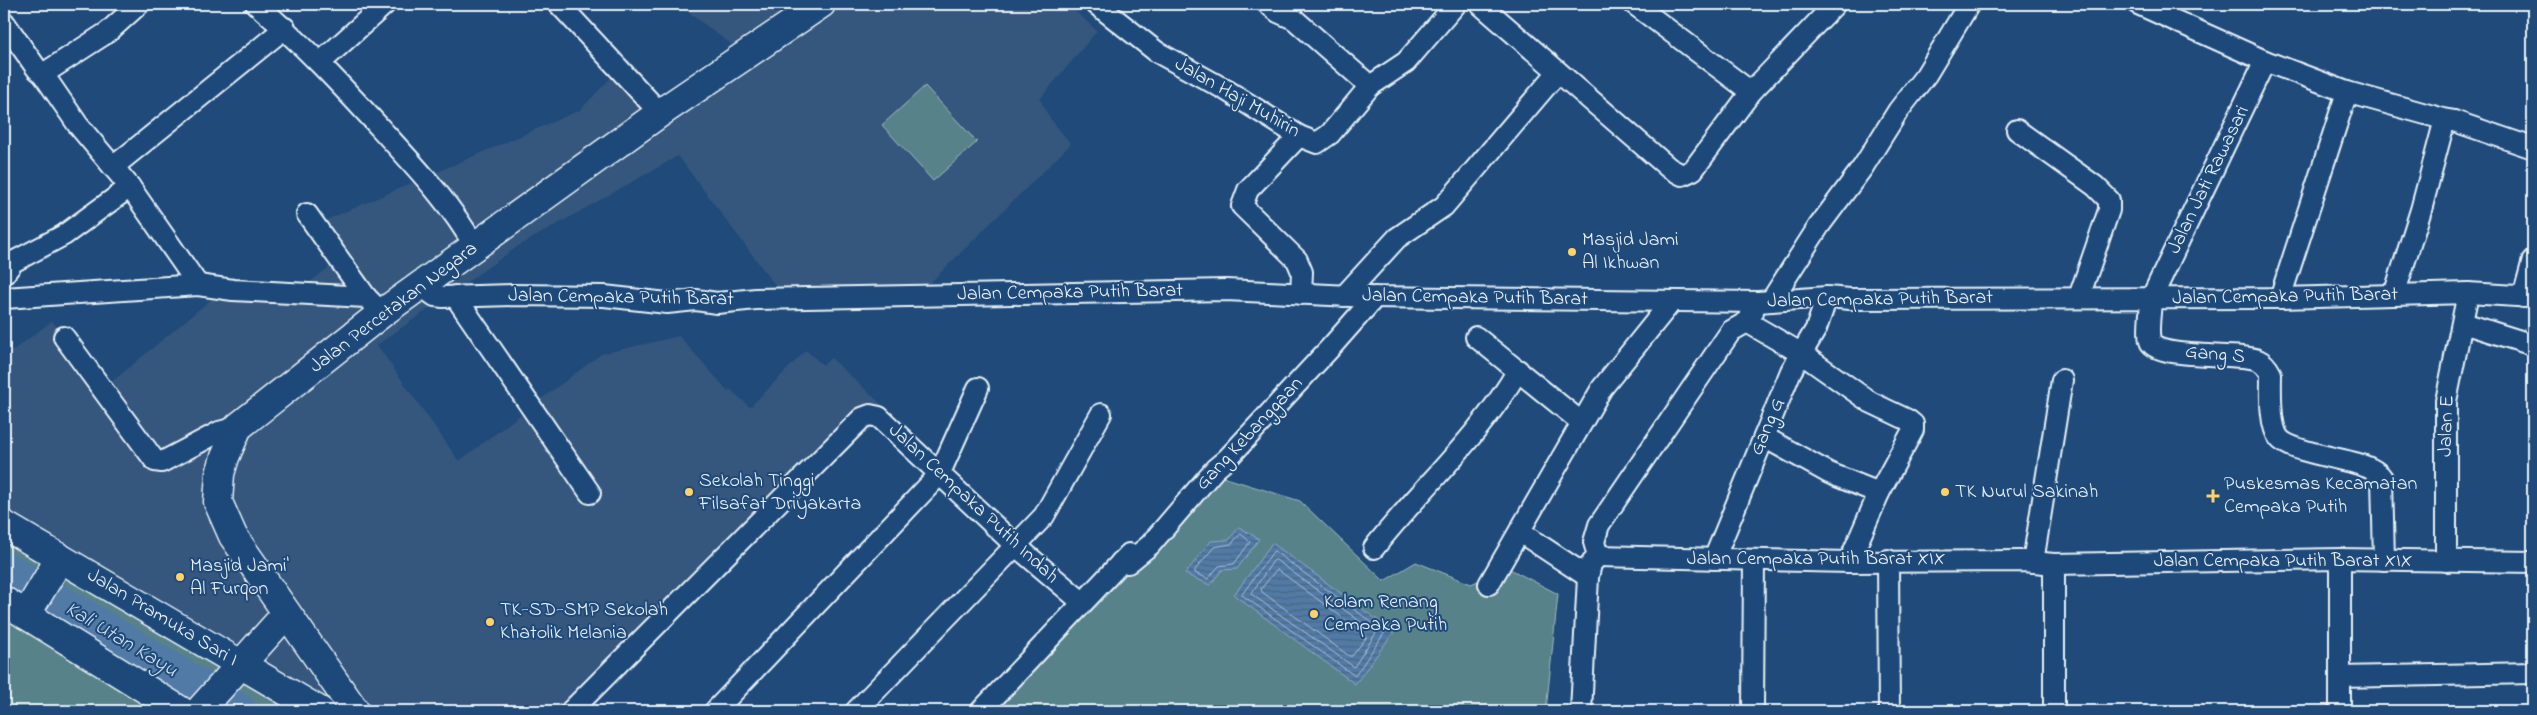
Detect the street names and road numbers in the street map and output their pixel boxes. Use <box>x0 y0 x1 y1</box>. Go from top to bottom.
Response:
street label: Jalan Haji Muhirin <box>1169 50 1305 146</box>
street label: Jalan Jati Rawasari <box>2160 101 2258 259</box>
street label: Jalan Percetakan Negara <box>304 235 485 382</box>
street label: Jalan Cempaka Putih Barat <box>957 277 1183 309</box>
street label: Jalan Cempaka Putih Barat <box>2172 281 2398 313</box>
street label: Jalan Cempaka Putih Barat <box>508 282 734 314</box>
street label: Jalan Cempaka Putih Barat <box>1362 282 1588 314</box>
street label: Jalan Cempaka Putih Barat <box>1767 284 1993 316</box>
street label: Gang S <box>2184 338 2246 373</box>
street label: Gang Kebanggaan <box>1189 370 1311 498</box>
street label: Gang G <box>1743 394 1794 461</box>
street label: Jalan E <box>2431 395 2463 457</box>
street label: Jalan Cempaka Putih Indah <box>881 417 1065 591</box>
street label: Jalan Cempaka Putih Barat XIX <box>1687 545 1946 574</box>
street label: Jalan Cempaka Putih Barat XIX <box>2154 547 2413 576</box>
street label: Jalan Pramuka Sari I <box>81 561 243 675</box>

